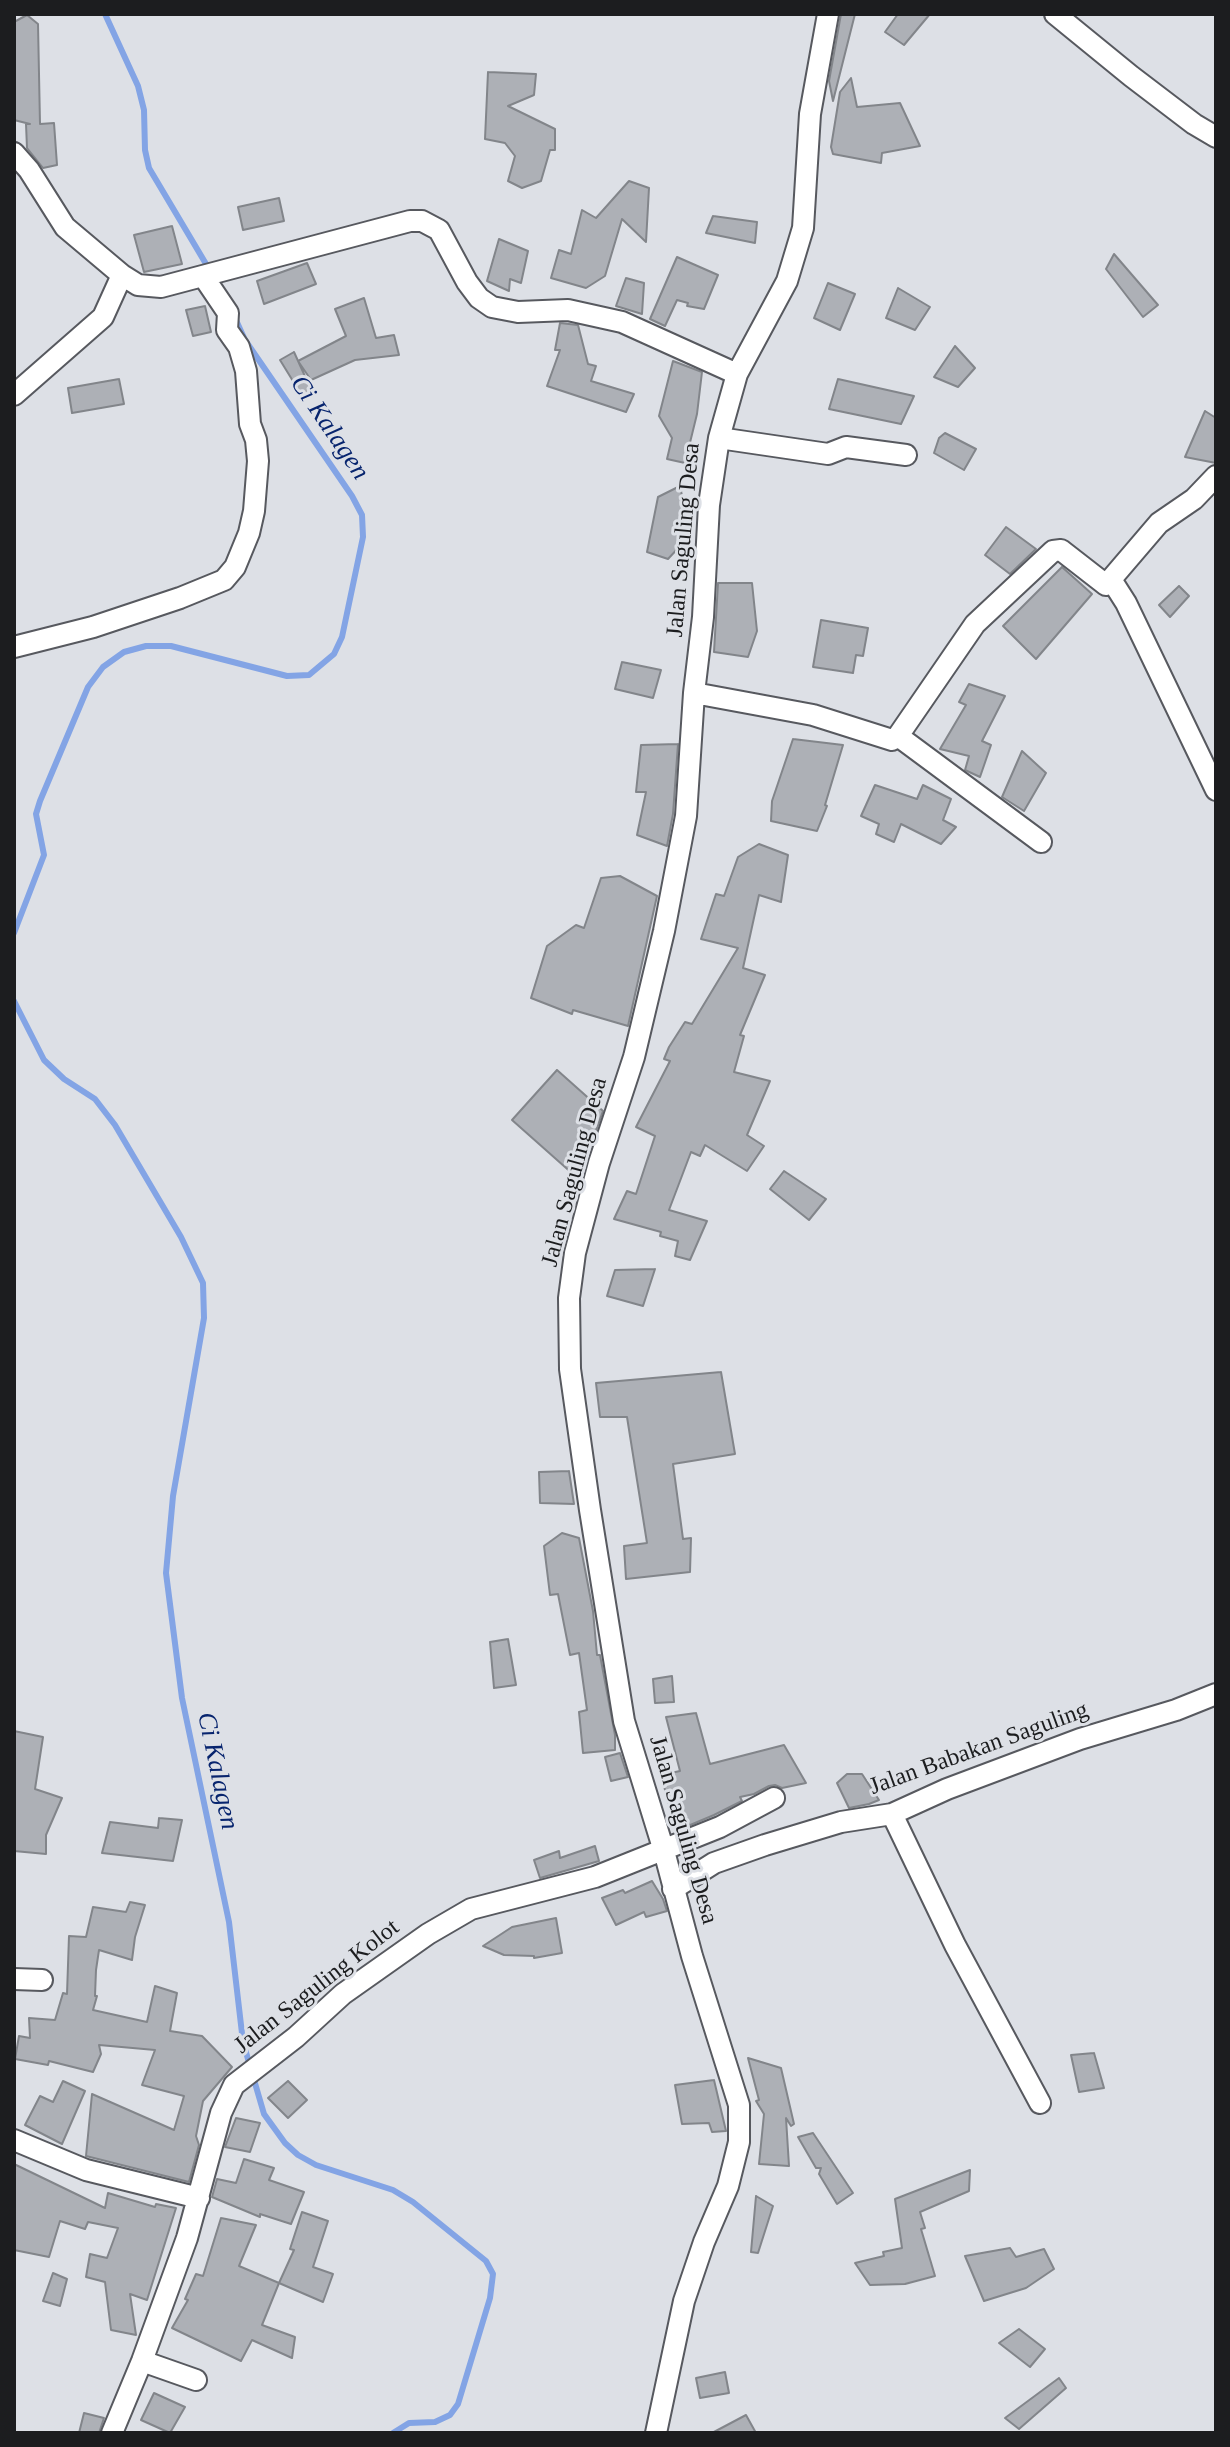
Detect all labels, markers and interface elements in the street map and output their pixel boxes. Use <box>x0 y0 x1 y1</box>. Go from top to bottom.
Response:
water label: Ci Kalagen <box>283 370 375 486</box>
street label: Jalan Saguling Desa <box>661 442 707 638</box>
street label: Jalan Saguling Desa <box>536 1074 614 1270</box>
street label: Jalan Babakan Saguling <box>866 1696 1092 1802</box>
water label: Ci Kalagen <box>189 1709 245 1833</box>
street label: Jalan Saguling Desa <box>642 1732 724 1928</box>
street label: Jalan Saguling Kolot <box>229 1914 405 2060</box>

